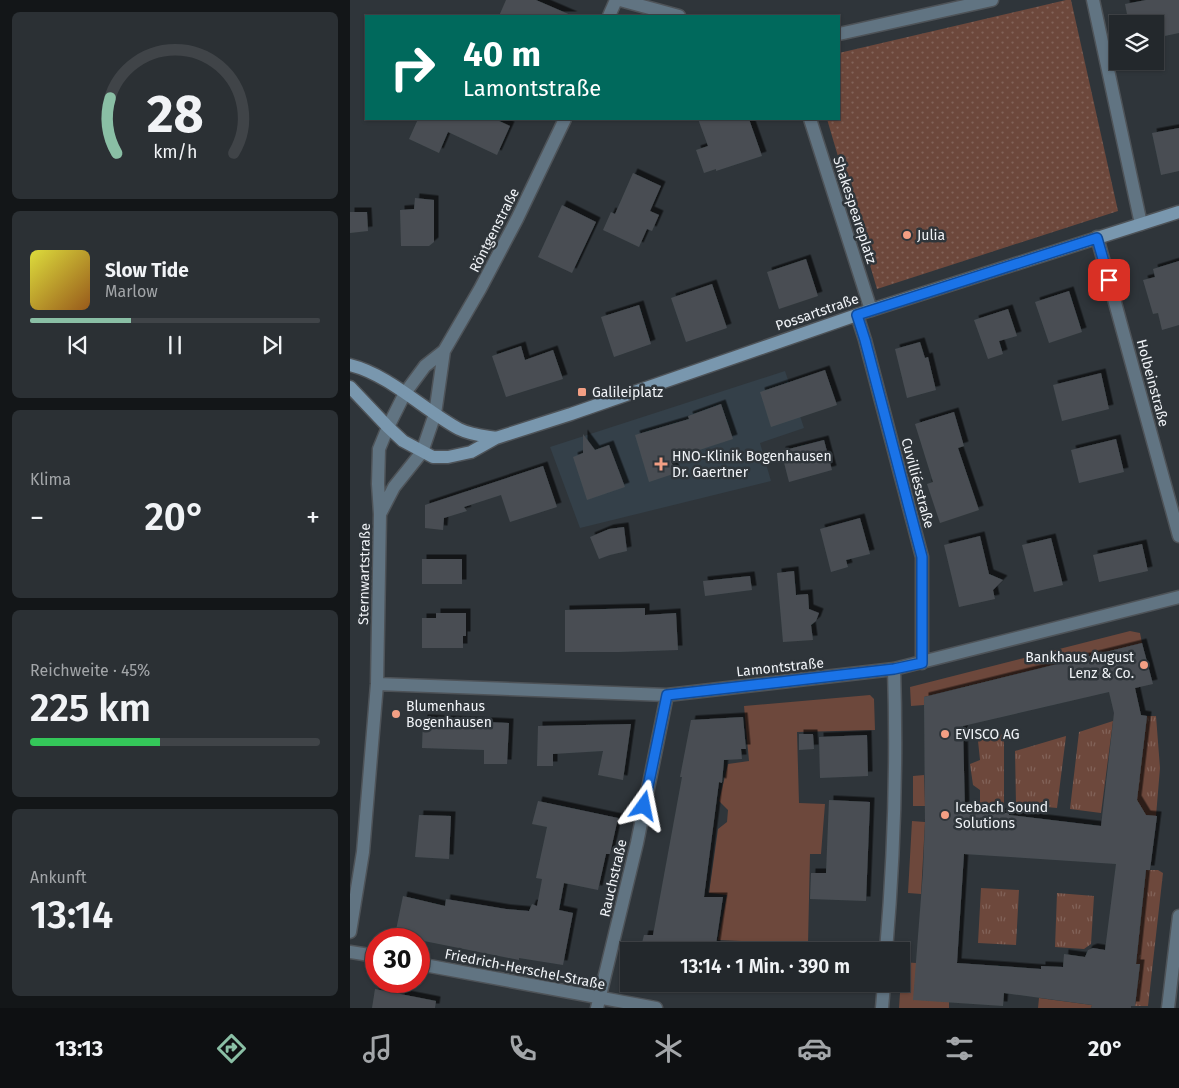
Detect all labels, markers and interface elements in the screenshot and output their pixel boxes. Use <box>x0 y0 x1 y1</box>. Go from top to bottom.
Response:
map controls <box>1109 15 1164 70</box>
button: layers <box>1109 15 1164 70</box>
text: 40 m <box>463 33 541 75</box>
icon: right <box>380 35 445 100</box>
text: Lamontstraße <box>463 75 601 102</box>
text: 28 <box>146 83 204 146</box>
text: km/h <box>153 141 197 163</box>
street label: Shakespeareplatz <box>829 154 880 266</box>
street label: Röntgenstraße <box>466 185 523 275</box>
place label: Julia <box>917 227 945 244</box>
marker: Julia <box>901 229 913 241</box>
text: Slow Tide <box>105 259 189 282</box>
pin <box>1088 259 1130 301</box>
icon: arrive <box>1095 266 1123 294</box>
text: Marlow <box>105 282 158 301</box>
street label: Possartstraße <box>773 290 861 335</box>
icon: previous <box>64 331 92 359</box>
icon: pause <box>161 331 189 359</box>
icon: next <box>258 331 286 359</box>
street label: Holbeinstraße <box>1133 337 1172 429</box>
place label: Galileiplatz <box>592 384 663 401</box>
marker: Galileiplatz <box>576 386 588 398</box>
street label: Cuvilliésstraße <box>897 436 938 530</box>
place label: HNO-Klinik Bogenhausen Dr. Gaertner <box>672 448 832 481</box>
marker: HNO-Klinik Bogenhausen Dr. Gaertner <box>654 457 668 471</box>
text: Klima <box>30 470 71 489</box>
text: 20° <box>144 494 206 540</box>
text: − <box>30 501 44 534</box>
text: + <box>306 501 320 534</box>
street label: Sternwartstraße <box>355 523 374 625</box>
place label: Bankhaus August Lenz & Co. <box>1025 649 1135 682</box>
street label: Lamontstraße <box>735 654 825 681</box>
marker: Bankhaus August Lenz & Co. <box>1138 659 1150 671</box>
text: Reichweite · 45% <box>30 661 150 680</box>
text: 225 km <box>30 685 151 731</box>
place label: Blumenhaus Bogenhausen <box>406 698 492 731</box>
marker: Blumenhaus Bogenhausen <box>390 708 402 720</box>
place label: EVISCO AG <box>955 726 1020 743</box>
marker: EVISCO AG <box>939 728 951 740</box>
position arrow <box>617 779 669 831</box>
place label: Icebach Sound Solutions <box>955 799 1048 832</box>
marker: Icebach Sound Solutions <box>939 809 951 821</box>
street label: Rauchstraße <box>596 838 631 919</box>
text: Ankunft <box>30 868 86 887</box>
text: 13:14 <box>30 892 113 938</box>
speed limit sign: 30 <box>365 928 430 993</box>
street label: Friedrich-Herschel-Straße <box>443 946 607 993</box>
text: 13:14 · 1 Min. · 390 m <box>680 955 850 978</box>
icon: directions <box>214 1031 249 1066</box>
icon: music <box>360 1031 395 1066</box>
icon: phone <box>505 1031 540 1066</box>
icon: climate <box>651 1031 686 1066</box>
icon: car <box>797 1031 832 1066</box>
icon: filters <box>942 1031 977 1066</box>
text: 13:13 <box>55 1035 103 1062</box>
text: 20° <box>1088 1035 1124 1062</box>

